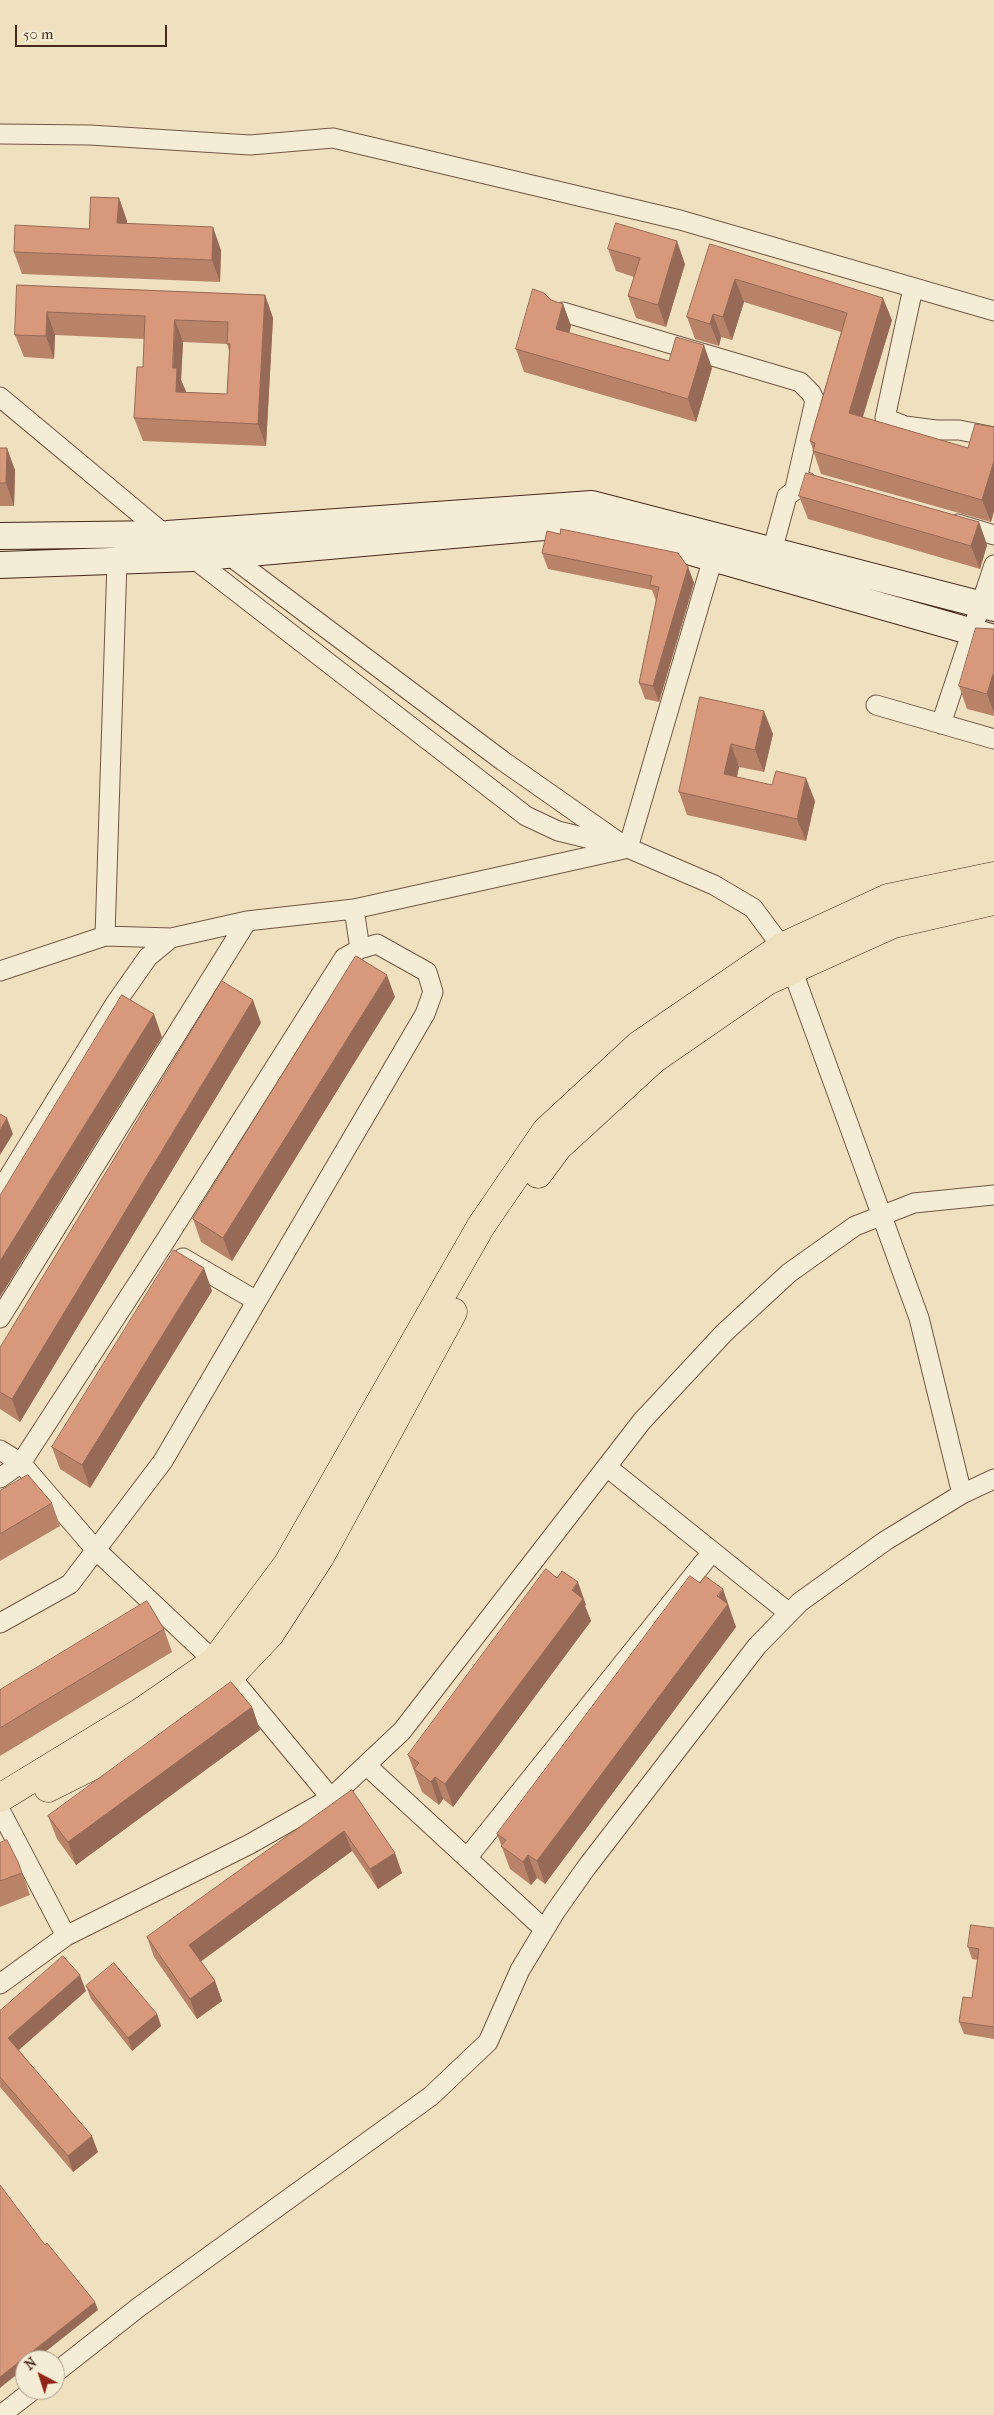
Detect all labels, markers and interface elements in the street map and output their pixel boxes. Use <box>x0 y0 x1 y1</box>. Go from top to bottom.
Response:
scale bar <box>18 15 170 47</box>
text: 50 m <box>23 25 53 43</box>
north arrow <box>15 2350 65 2400</box>
text: N <box>21 2354 40 2374</box>

